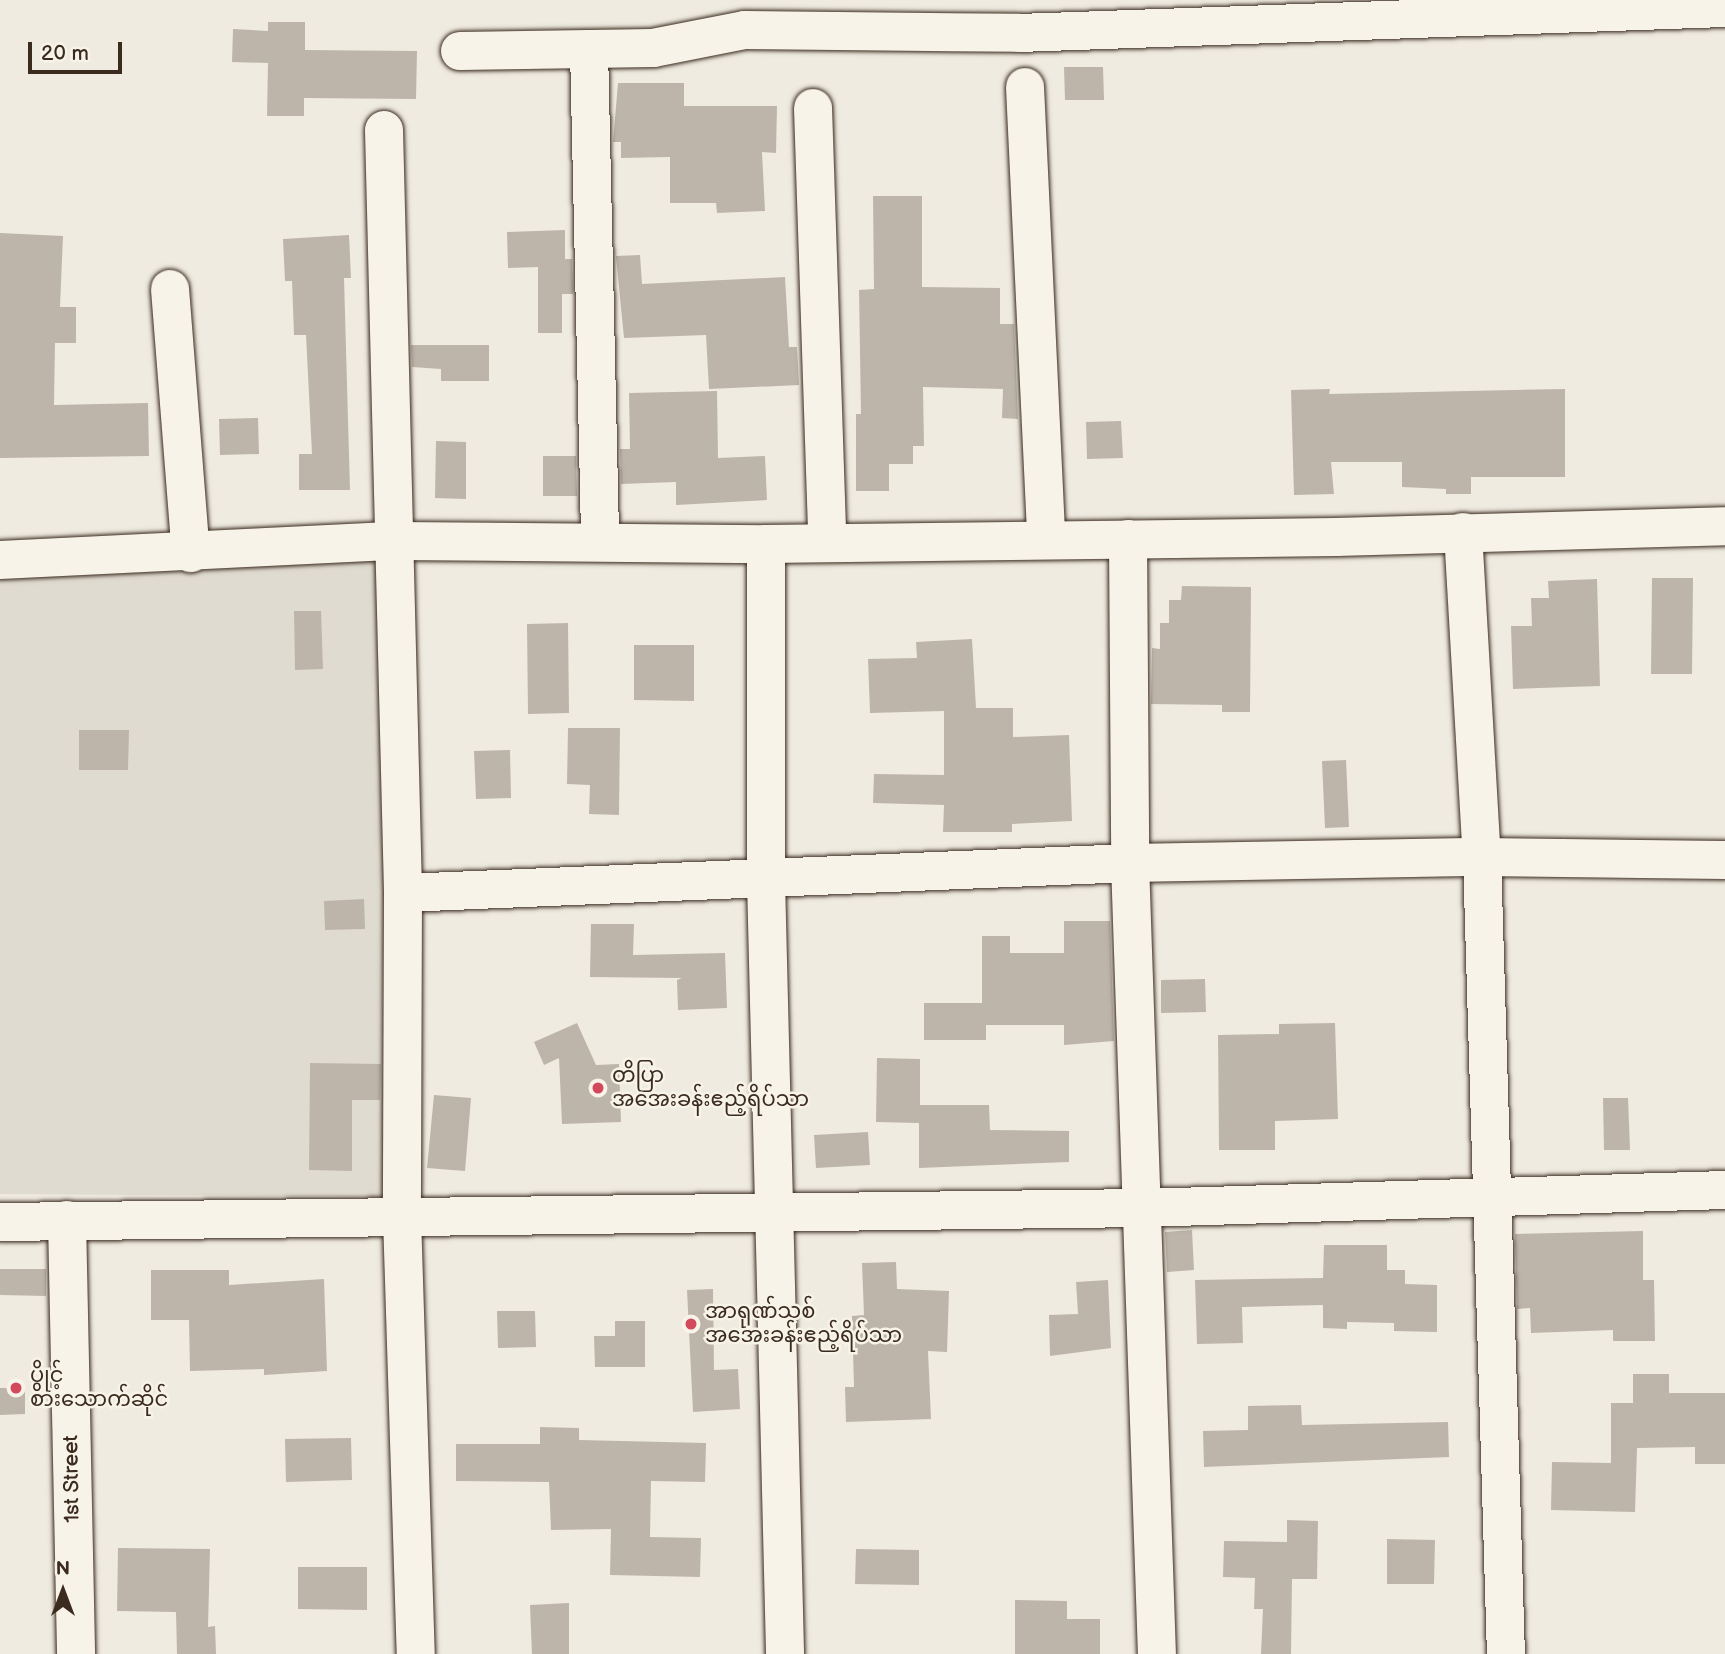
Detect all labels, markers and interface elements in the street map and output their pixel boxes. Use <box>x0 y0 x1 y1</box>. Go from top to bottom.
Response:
scale bar <box>32 28 126 72</box>
text: 20 m <box>41 41 89 66</box>
place label: တိပြာ အအေးခန်းဧည့်ရိပ်သာ <box>612 1063 809 1113</box>
marker: တိပြာ အအေးခန်းဧည့်ရိပ်သာ <box>590 1080 606 1096</box>
place label: အာရုဏ်သစ် အအေးခန်းဧည့်ရိပ်သာ <box>705 1299 902 1349</box>
marker: အာရုဏ်သစ် အအေးခန်းဧည့်ရိပ်သာ <box>683 1316 699 1332</box>
place label: ပွိုင့် စားသောက်ဆိုင် <box>30 1363 168 1413</box>
marker: ပွိုင့် စားသောက်ဆိုင် <box>8 1380 24 1396</box>
street label: 1st Street <box>59 1435 85 1523</box>
north arrow <box>28 1556 98 1626</box>
text: N <box>56 1558 70 1581</box>

